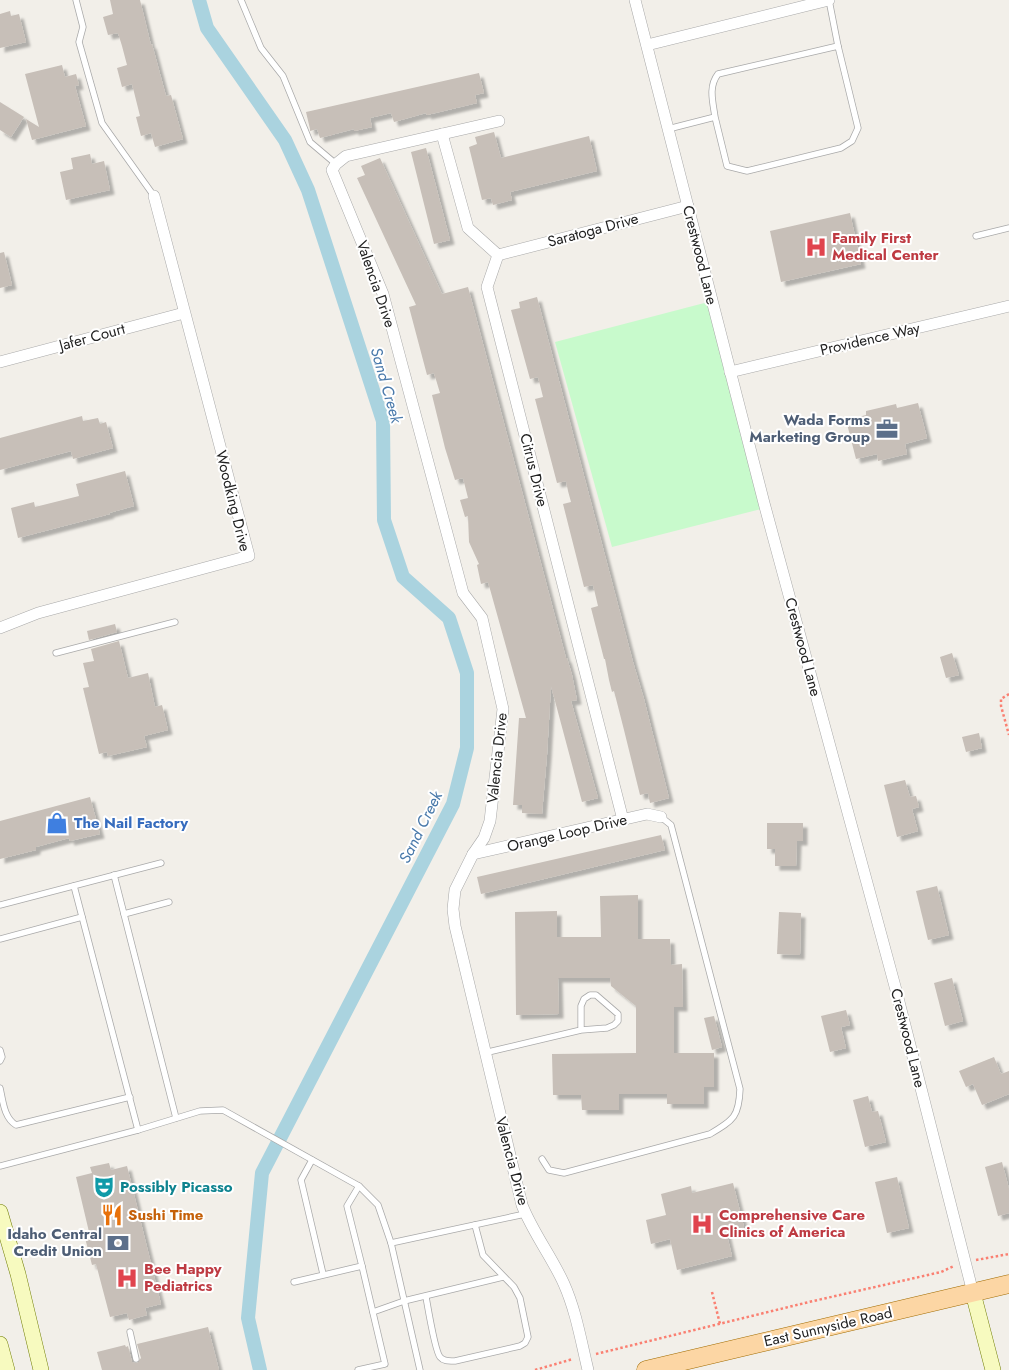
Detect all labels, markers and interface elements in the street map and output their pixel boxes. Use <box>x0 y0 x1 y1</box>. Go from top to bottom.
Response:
street label: Crestwood Lane <box>677 203 723 307</box>
street label: Saratoga Drive <box>545 207 641 253</box>
place label: Family First Medical Center <box>832 227 940 266</box>
hospital icon: Family First Medical Center <box>803 234 829 260</box>
street label: Valencia Drive <box>351 237 401 331</box>
street label: Providence Way <box>818 317 923 361</box>
street label: Jafer Court <box>55 318 128 357</box>
water label: Sand Creek <box>365 345 409 427</box>
place label: Wada Forms Marketing Group <box>749 409 870 448</box>
office icon: Wada Forms Marketing Group <box>874 416 900 442</box>
street label: Citrus Drive <box>514 431 554 509</box>
street label: Woodking Drive <box>210 448 256 554</box>
street label: Crestwood Lane <box>779 595 827 699</box>
street label: Valencia Drive <box>481 711 513 804</box>
water label: Sand Creek <box>393 786 448 867</box>
street label: Orange Loop Drive <box>505 808 629 857</box>
shop icon: The Nail Factory <box>44 810 70 836</box>
place label: The Nail Factory <box>74 812 188 834</box>
street label: Crestwood Lane <box>885 986 931 1090</box>
street label: Valencia Drive <box>490 1114 534 1208</box>
theatre icon: Possibly Picasso <box>91 1174 117 1200</box>
place label: Possibly Picasso <box>120 1176 233 1198</box>
restaurant icon: Sushi Time <box>99 1202 125 1228</box>
place label: Sushi Time <box>128 1204 204 1226</box>
place label: Comprehensive Care Clinics of America <box>719 1204 866 1243</box>
hospital icon: Comprehensive Care Clinics of America <box>689 1211 715 1237</box>
place label: Idaho Central Credit Union <box>7 1223 102 1262</box>
bank icon: Idaho Central Credit Union <box>105 1230 131 1256</box>
place label: Bee Happy Pediatrics <box>144 1258 222 1297</box>
hospital icon: Bee Happy Pediatrics <box>114 1265 140 1291</box>
street label: East Sunnyside Road <box>762 1302 894 1352</box>

